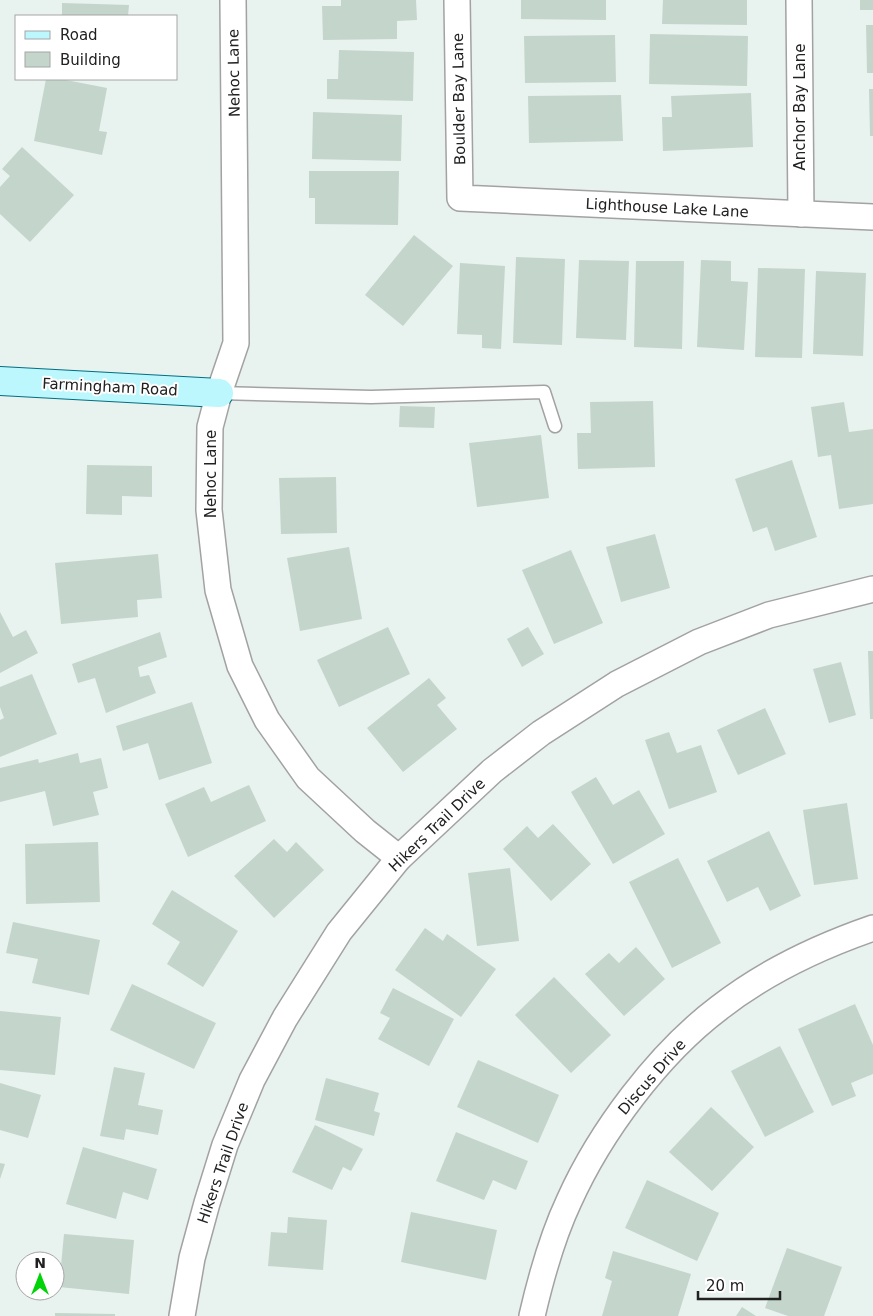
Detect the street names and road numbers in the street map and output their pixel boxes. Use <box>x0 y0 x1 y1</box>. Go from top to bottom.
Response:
street label: Nehoc Lane <box>224 29 244 117</box>
street label: Boulder Bay Lane <box>449 33 469 165</box>
street label: Anchor Bay Lane <box>791 43 809 171</box>
street label: Lighthouse Lake Lane <box>585 195 749 221</box>
street label: Farmingham Road <box>42 374 178 400</box>
street label: Nehoc Lane <box>202 430 220 518</box>
street label: Hikers Trail Drive <box>385 774 489 876</box>
street label: Discus Drive <box>614 1036 690 1118</box>
street label: Hikers Trail Drive <box>194 1100 252 1226</box>

